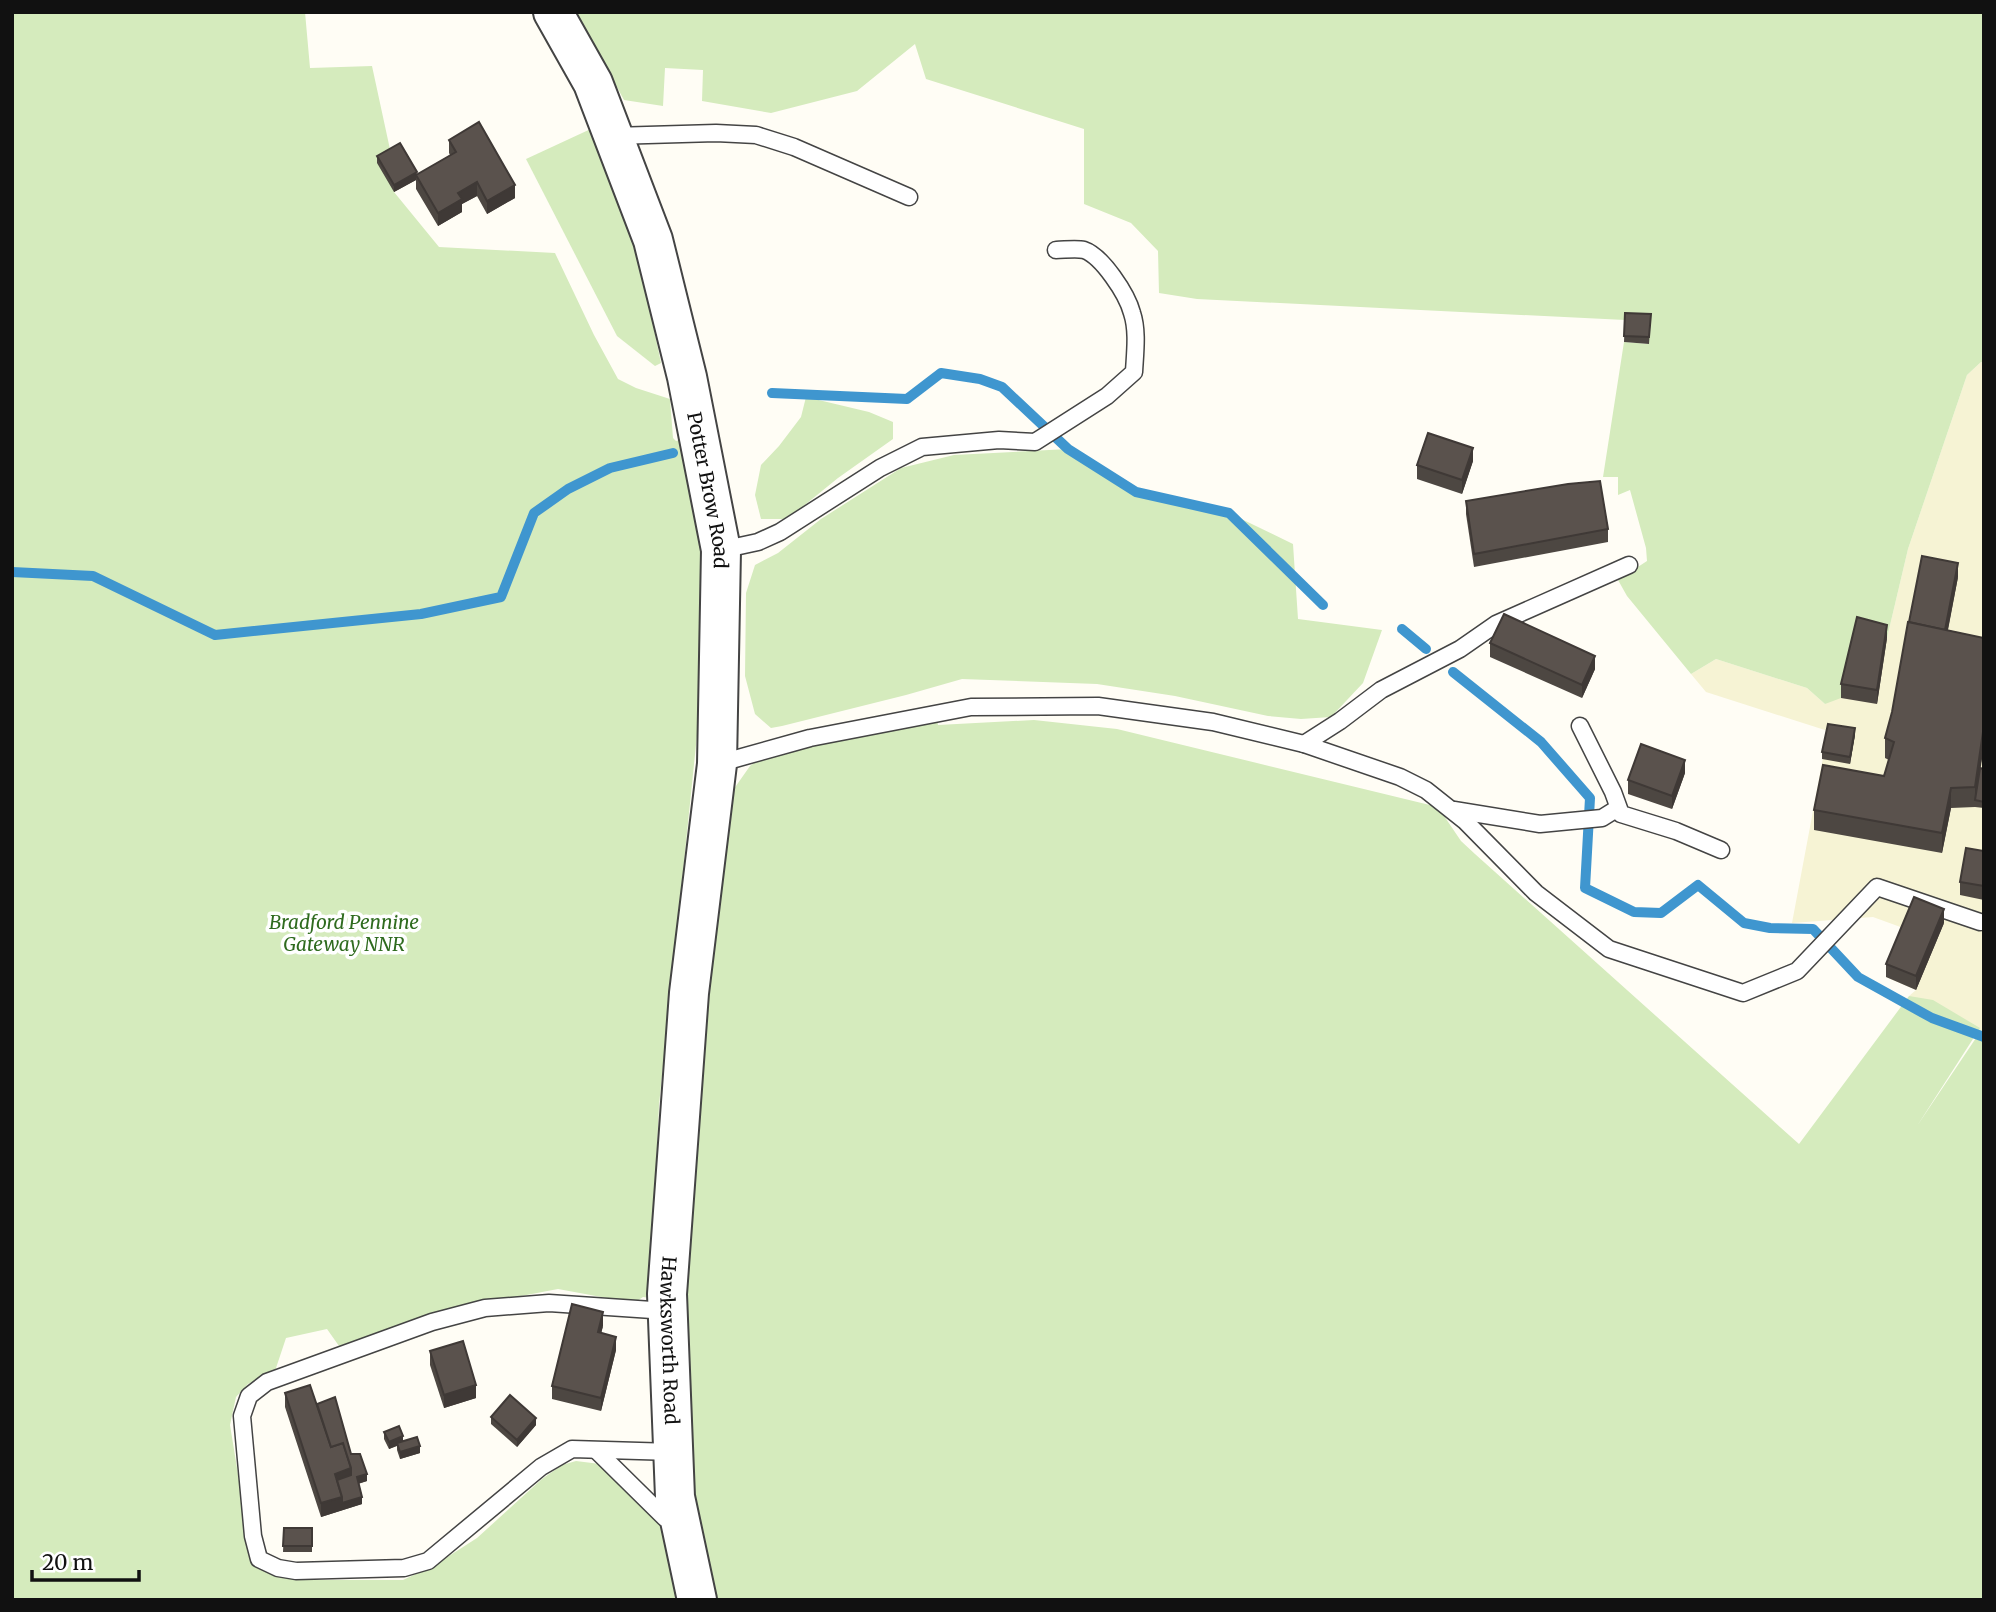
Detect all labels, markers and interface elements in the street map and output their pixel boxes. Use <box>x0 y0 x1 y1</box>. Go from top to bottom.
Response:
street label: Potter Brow Road <box>682 410 733 569</box>
park label: Bradford Pennine Gateway NNR <box>269 910 419 956</box>
street label: Hawksworth Road <box>655 1255 684 1425</box>
scale bar <box>32 1538 138 1582</box>
text: 20 m <box>42 1549 94 1576</box>

